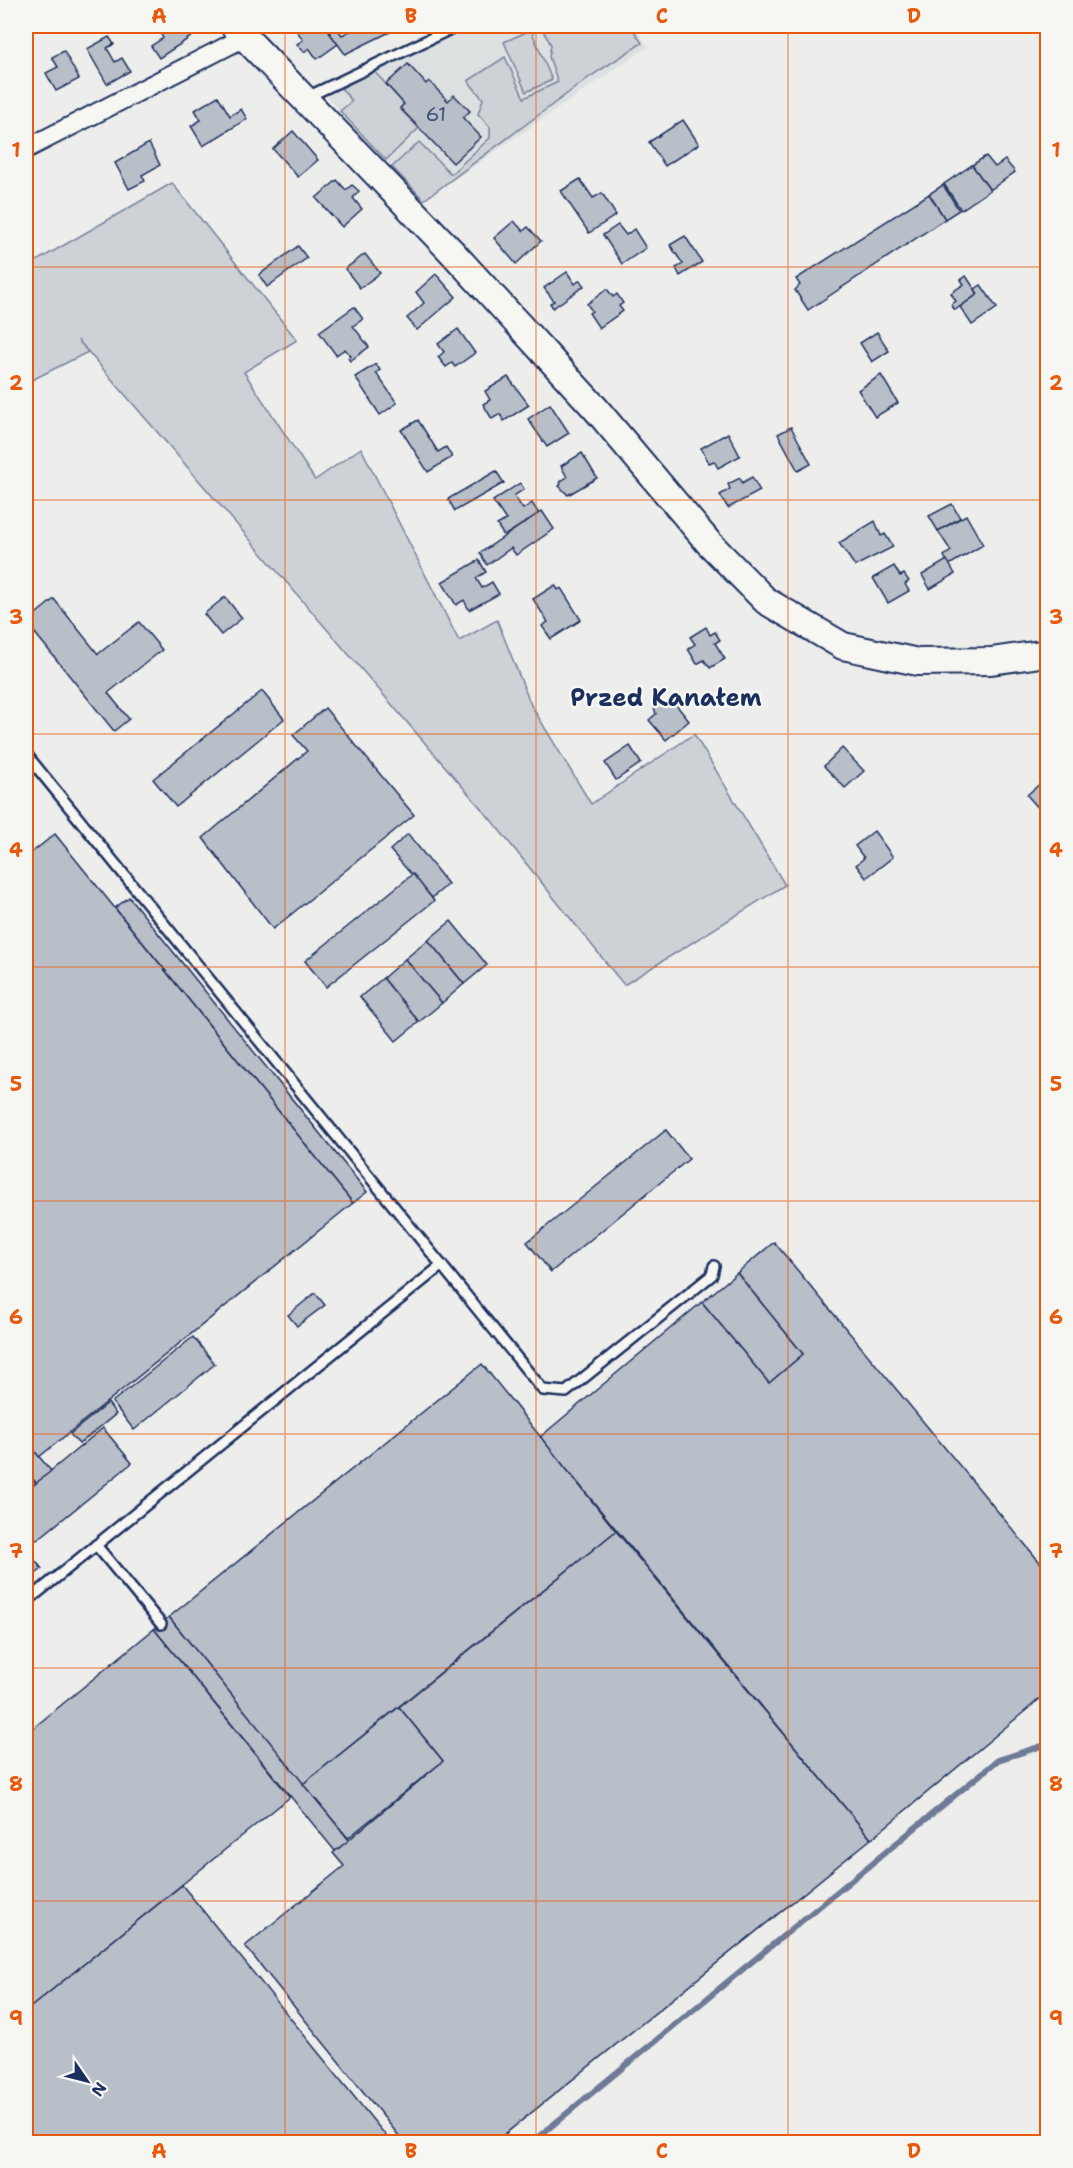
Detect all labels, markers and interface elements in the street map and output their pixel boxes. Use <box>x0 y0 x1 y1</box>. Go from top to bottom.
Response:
text: A <box>151 3 167 29</box>
text: B <box>405 3 417 29</box>
text: C <box>656 3 668 29</box>
text: D <box>907 3 921 29</box>
house number: 61 <box>426 101 446 127</box>
text: 1 <box>11 137 21 163</box>
text: 1 <box>1051 137 1061 163</box>
text: 2 <box>9 370 23 396</box>
text: 2 <box>1049 370 1063 396</box>
text: 3 <box>9 604 23 630</box>
text: 3 <box>1049 604 1063 630</box>
district label: Przed Kanałem <box>570 682 762 714</box>
text: 4 <box>9 837 23 863</box>
text: 4 <box>1049 837 1063 863</box>
text: 5 <box>10 1071 22 1097</box>
text: 5 <box>1050 1071 1062 1097</box>
text: 6 <box>9 1304 23 1330</box>
text: 6 <box>1049 1304 1063 1330</box>
text: 7 <box>9 1538 23 1564</box>
text: 7 <box>1049 1538 1063 1564</box>
text: 8 <box>9 1771 23 1797</box>
text: 8 <box>1049 1771 1063 1797</box>
text: 9 <box>9 2005 23 2031</box>
text: 9 <box>1049 2005 1063 2031</box>
north arrow <box>57 2051 117 2111</box>
text: N <box>87 2078 111 2101</box>
text: A <box>151 2138 167 2164</box>
text: B <box>405 2138 417 2164</box>
text: C <box>656 2138 668 2164</box>
text: D <box>907 2138 921 2164</box>

